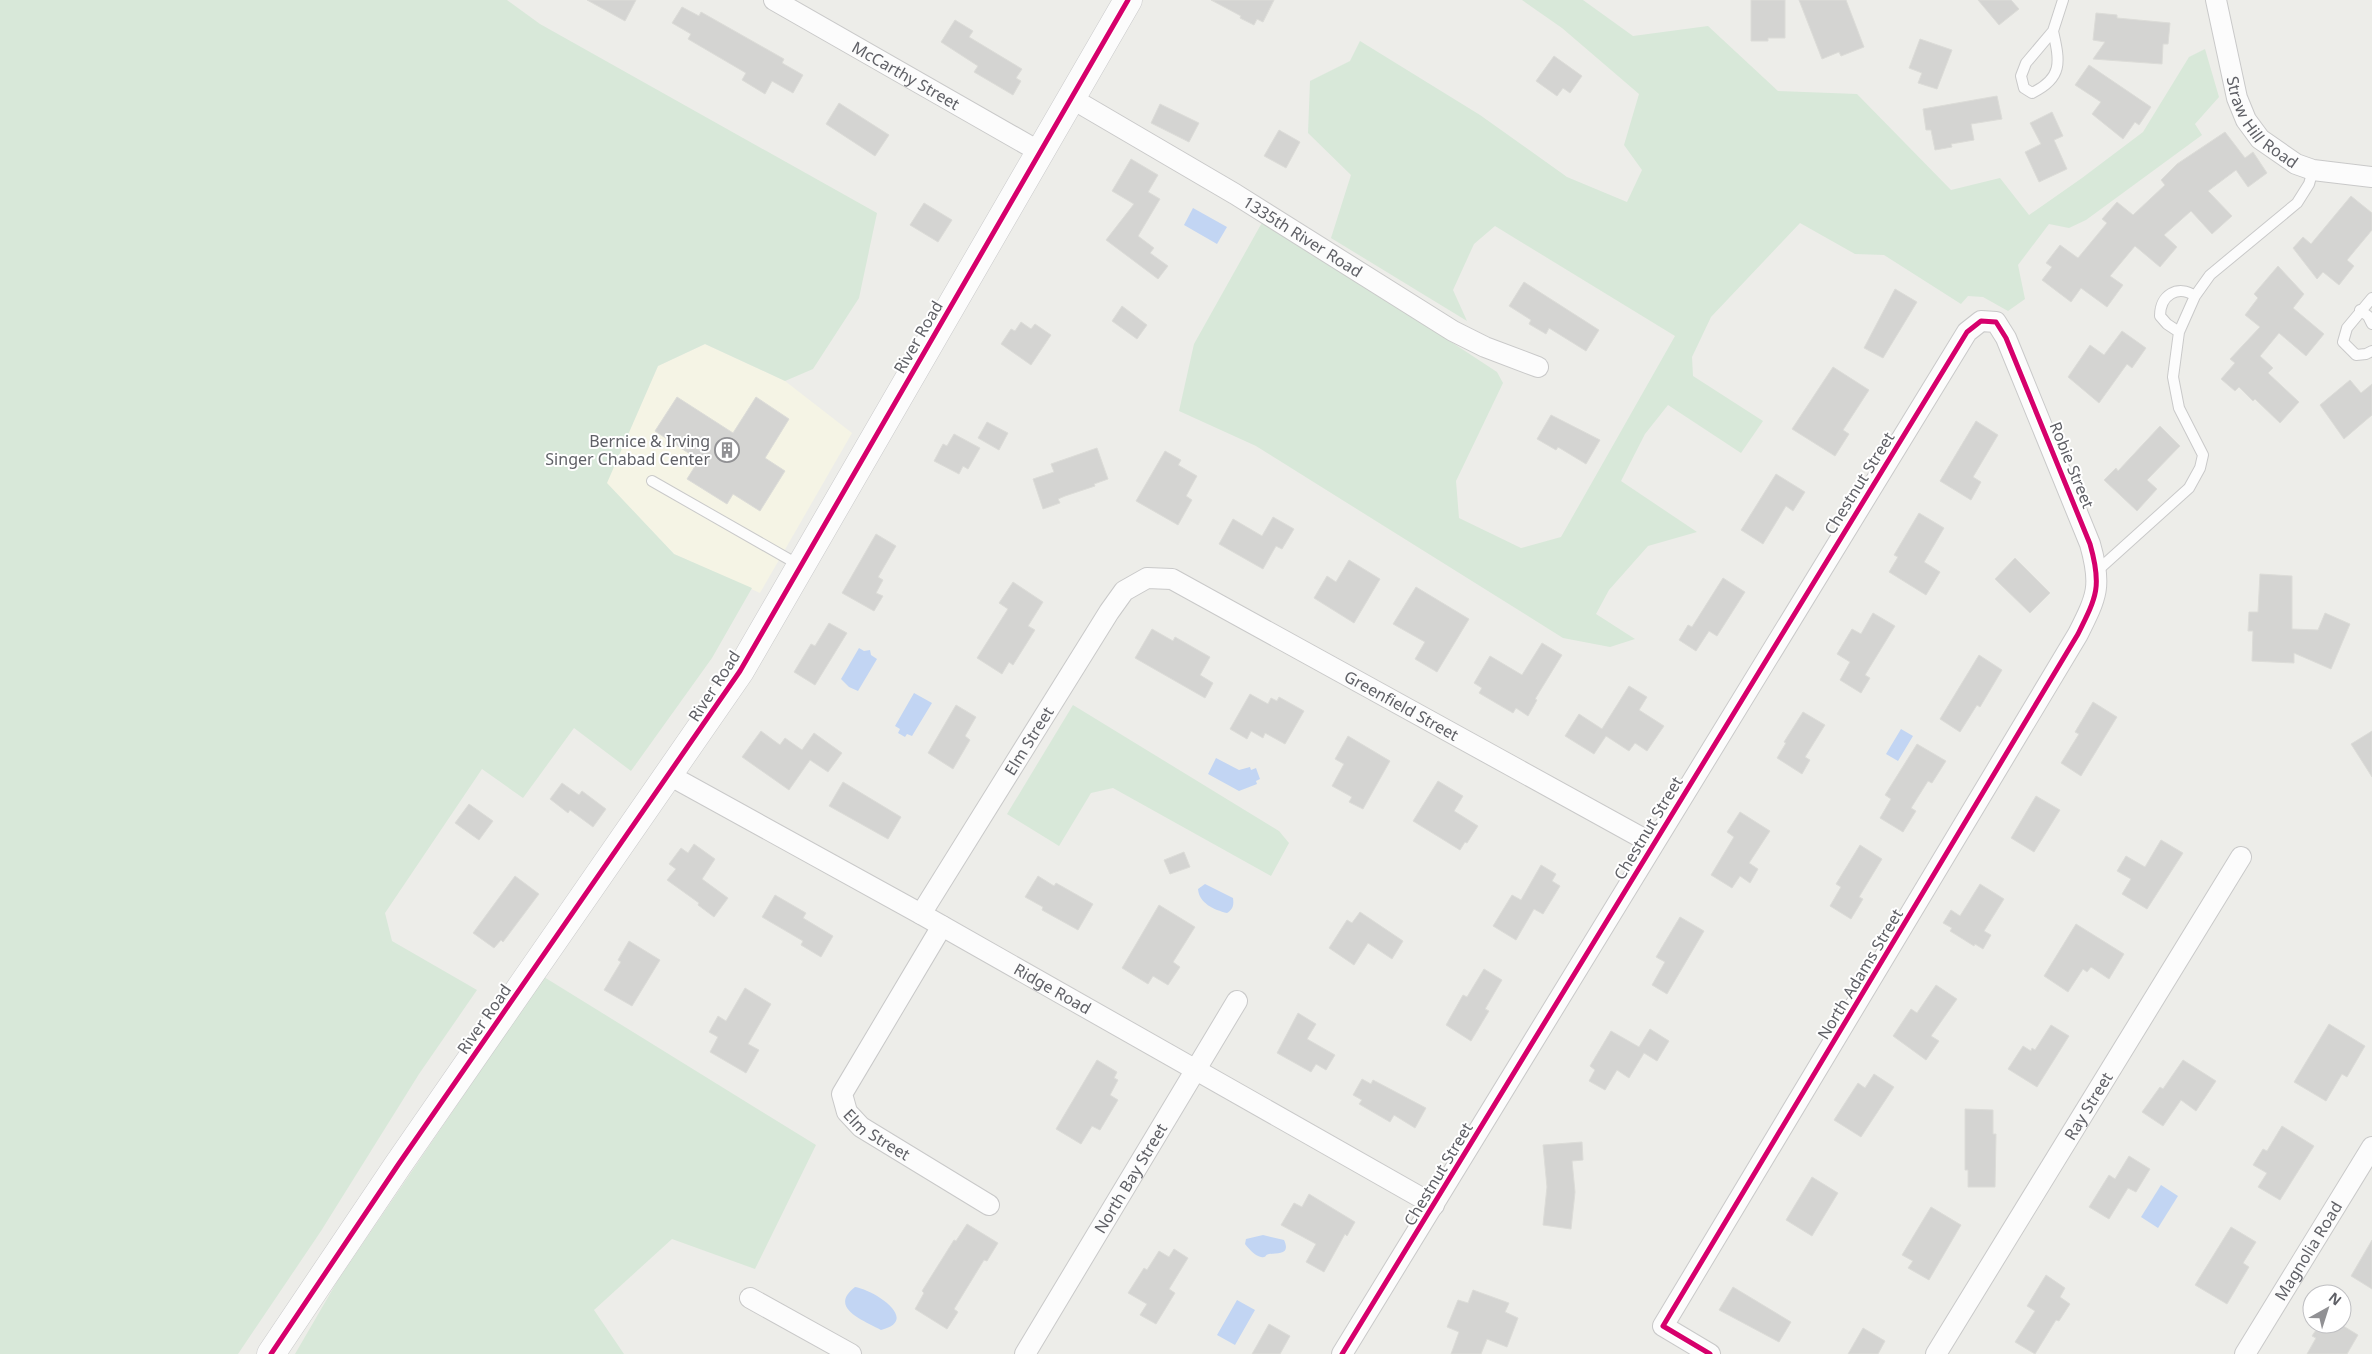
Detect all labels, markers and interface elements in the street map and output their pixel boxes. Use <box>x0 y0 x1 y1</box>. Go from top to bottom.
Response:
street label: McCarthy Street <box>848 36 964 115</box>
street label: Straw Hill Road <box>2222 74 2303 173</box>
street label: 1335th River Road <box>1239 191 1367 282</box>
street label: River Road <box>888 297 948 377</box>
street label: Robie Street <box>2045 418 2099 512</box>
street label: Chestnut Street <box>1819 427 1899 538</box>
place label: Bernice & Irving Singer Chabad Center <box>545 430 710 470</box>
building icon: Bernice & Irving Singer Chabad Center <box>714 437 740 463</box>
street label: River Road <box>683 646 745 726</box>
street label: Greenfield Street <box>1340 665 1463 746</box>
street label: Elm Street <box>999 702 1059 779</box>
street label: Chestnut Street <box>1608 772 1688 884</box>
street label: North Adams Street <box>1812 904 1908 1043</box>
street label: Ridge Road <box>1010 958 1095 1019</box>
street label: River Road <box>452 980 516 1058</box>
street label: Ray Street <box>2059 1068 2118 1144</box>
street label: Elm Street <box>839 1104 915 1166</box>
street label: Chestnut Street <box>1398 1118 1478 1230</box>
street label: North Bay Street <box>1089 1119 1172 1237</box>
street label: Magnolia Road <box>2269 1197 2347 1305</box>
north arrow <box>2302 1284 2352 1334</box>
text: N <box>2325 1288 2346 1309</box>

